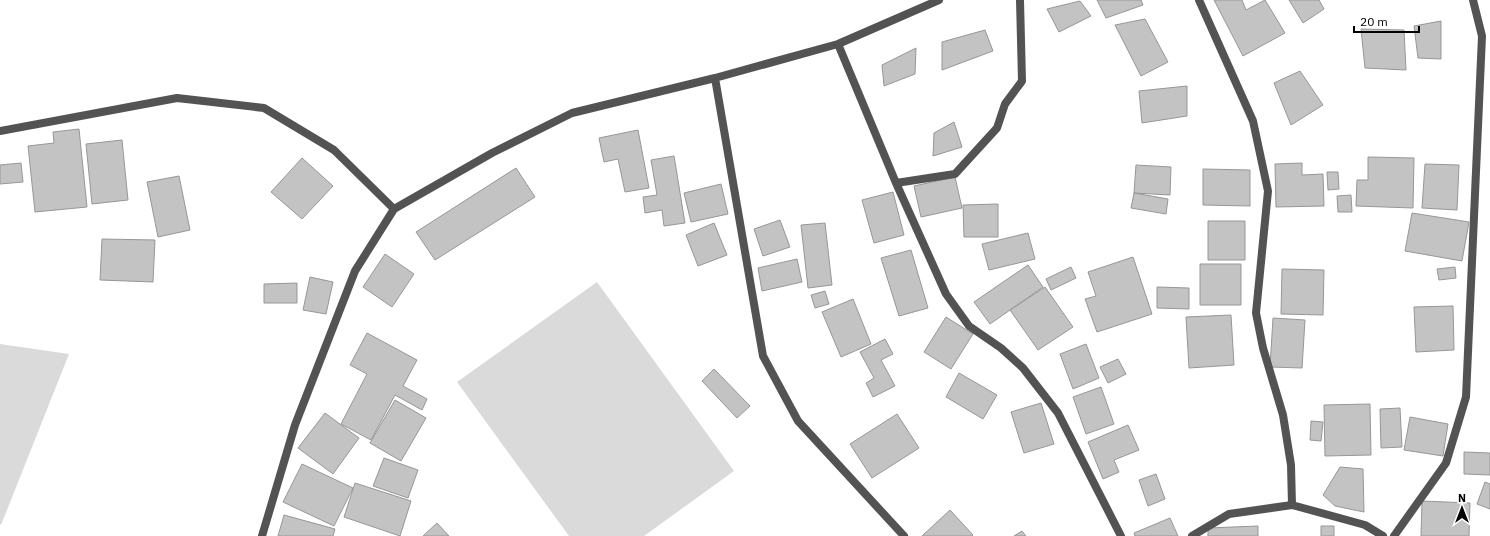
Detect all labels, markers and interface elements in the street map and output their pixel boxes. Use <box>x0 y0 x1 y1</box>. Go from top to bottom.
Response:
scale bar <box>1354 8 1419 34</box>
text: 20 m <box>1360 14 1388 29</box>
north arrow <box>1442 488 1482 528</box>
text: N <box>1458 491 1466 505</box>

